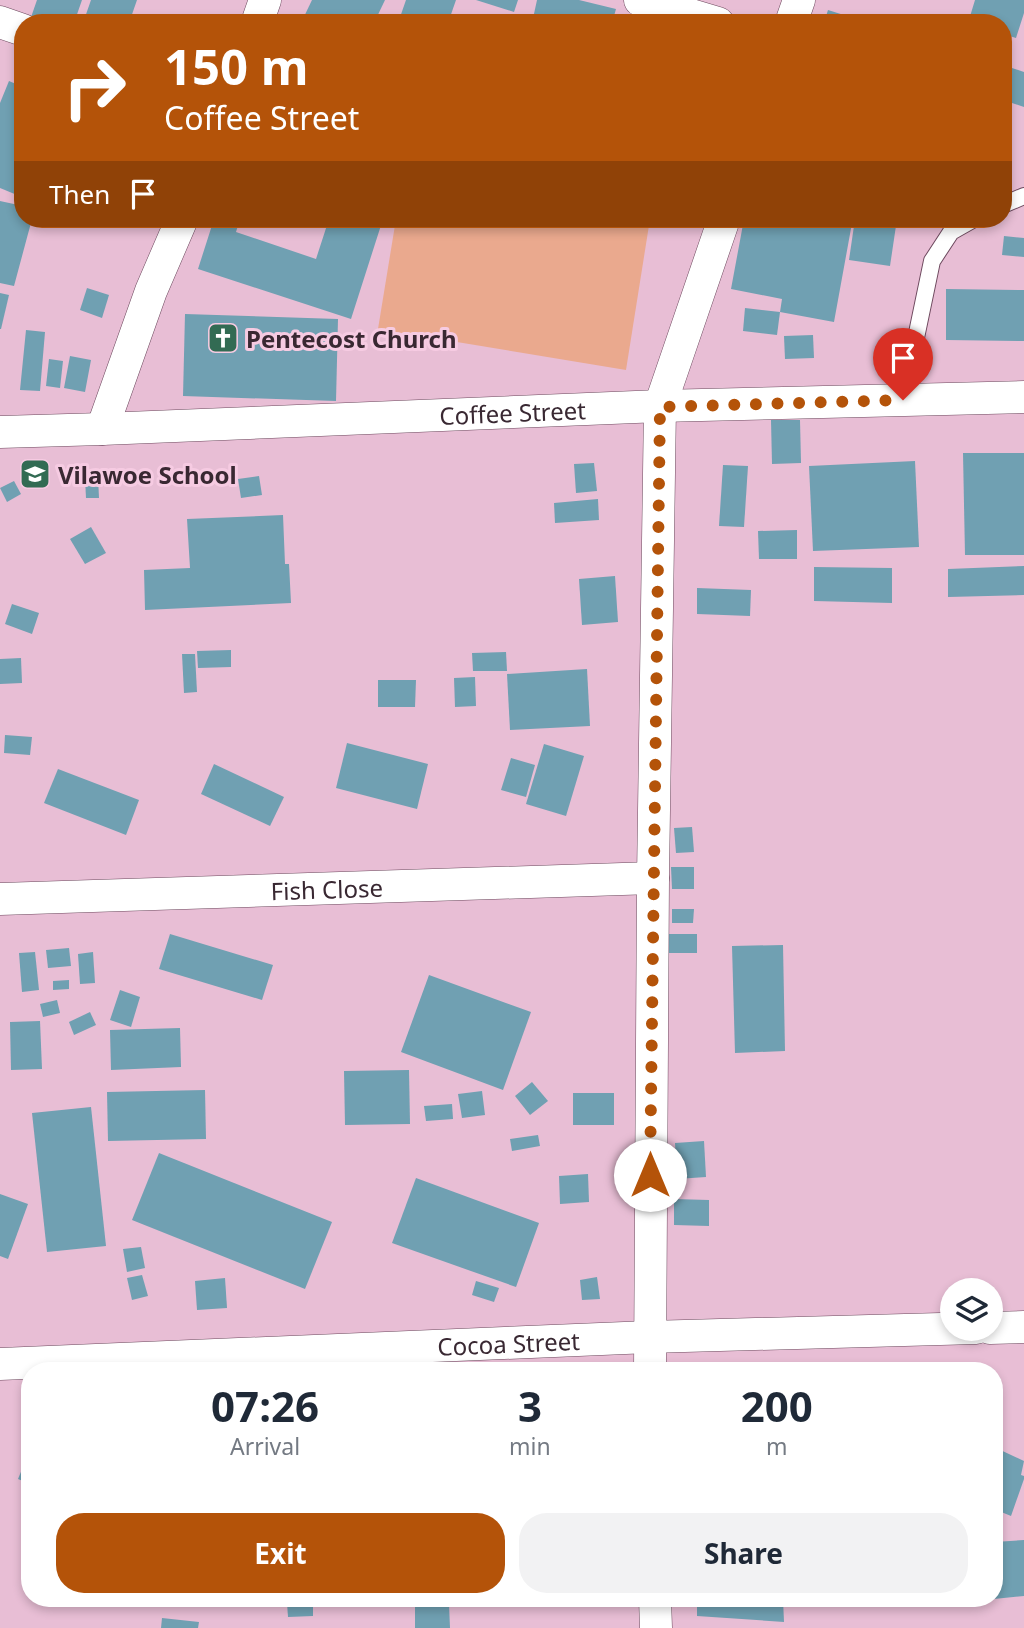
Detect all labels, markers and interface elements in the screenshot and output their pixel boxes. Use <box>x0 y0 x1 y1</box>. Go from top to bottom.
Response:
text: 150 m <box>164 33 309 99</box>
icon: right <box>49 42 140 133</box>
text: Coffee Street <box>164 96 359 139</box>
icon: arrive <box>124 175 162 213</box>
text: Then <box>49 176 110 212</box>
church icon: Pentecost Church <box>206 321 240 355</box>
place label: Pentecost Church <box>246 322 457 355</box>
pin <box>873 328 933 400</box>
icon: arrive <box>884 339 922 377</box>
street label: Coffee Street <box>439 393 587 432</box>
school or university icon: Vilawoe School <box>18 457 52 491</box>
place label: Vilawoe School <box>58 458 237 491</box>
street label: Fish Close <box>270 870 383 907</box>
position arrow <box>613 1138 687 1212</box>
map controls <box>940 1278 1003 1341</box>
button: layers <box>940 1278 1003 1341</box>
street label: Cocoa Street <box>437 1323 581 1362</box>
text: 07:26 <box>211 1377 319 1434</box>
text: 3 <box>518 1377 542 1434</box>
text: 200 <box>741 1377 813 1434</box>
text: Arrival <box>230 1430 300 1462</box>
text: min <box>509 1430 551 1462</box>
text: m <box>766 1430 788 1462</box>
button: Exit <box>56 1513 505 1593</box>
button: Share <box>519 1513 968 1593</box>

